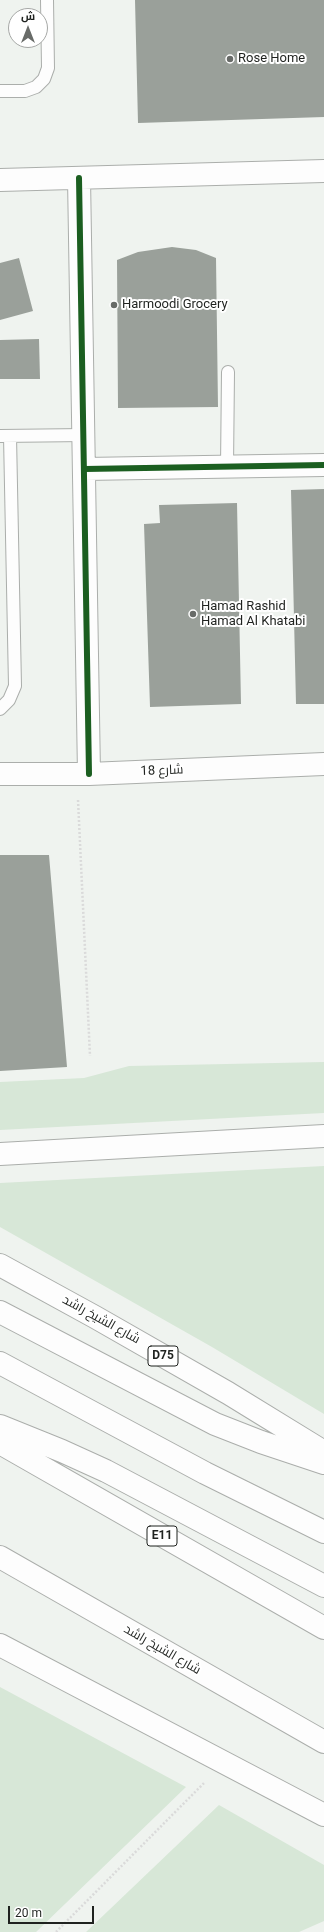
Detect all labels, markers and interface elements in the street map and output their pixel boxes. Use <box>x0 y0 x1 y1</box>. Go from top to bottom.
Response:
north arrow <box>8 8 48 48</box>
text: ش <box>21 10 35 23</box>
place label: Rose Home <box>238 51 305 67</box>
marker: Rose Home <box>225 54 235 64</box>
place label: Harmoodi Grocery <box>122 297 228 313</box>
marker: Harmoodi Grocery <box>109 300 119 310</box>
place label: Hamad Rashid Hamad Al Khatabi <box>201 599 305 630</box>
marker: Hamad Rashid Hamad Al Khatabi <box>188 609 198 619</box>
street label: شارع 18 <box>140 762 184 780</box>
street label: شارع الشيخ راشد <box>59 1292 143 1348</box>
road number: D75 <box>148 1346 178 1366</box>
road number: E11 <box>147 1526 177 1546</box>
street label: شارع الشيخ راشد <box>121 1622 203 1678</box>
scale bar <box>10 1898 96 1924</box>
text: 20 m <box>15 1906 42 1920</box>

